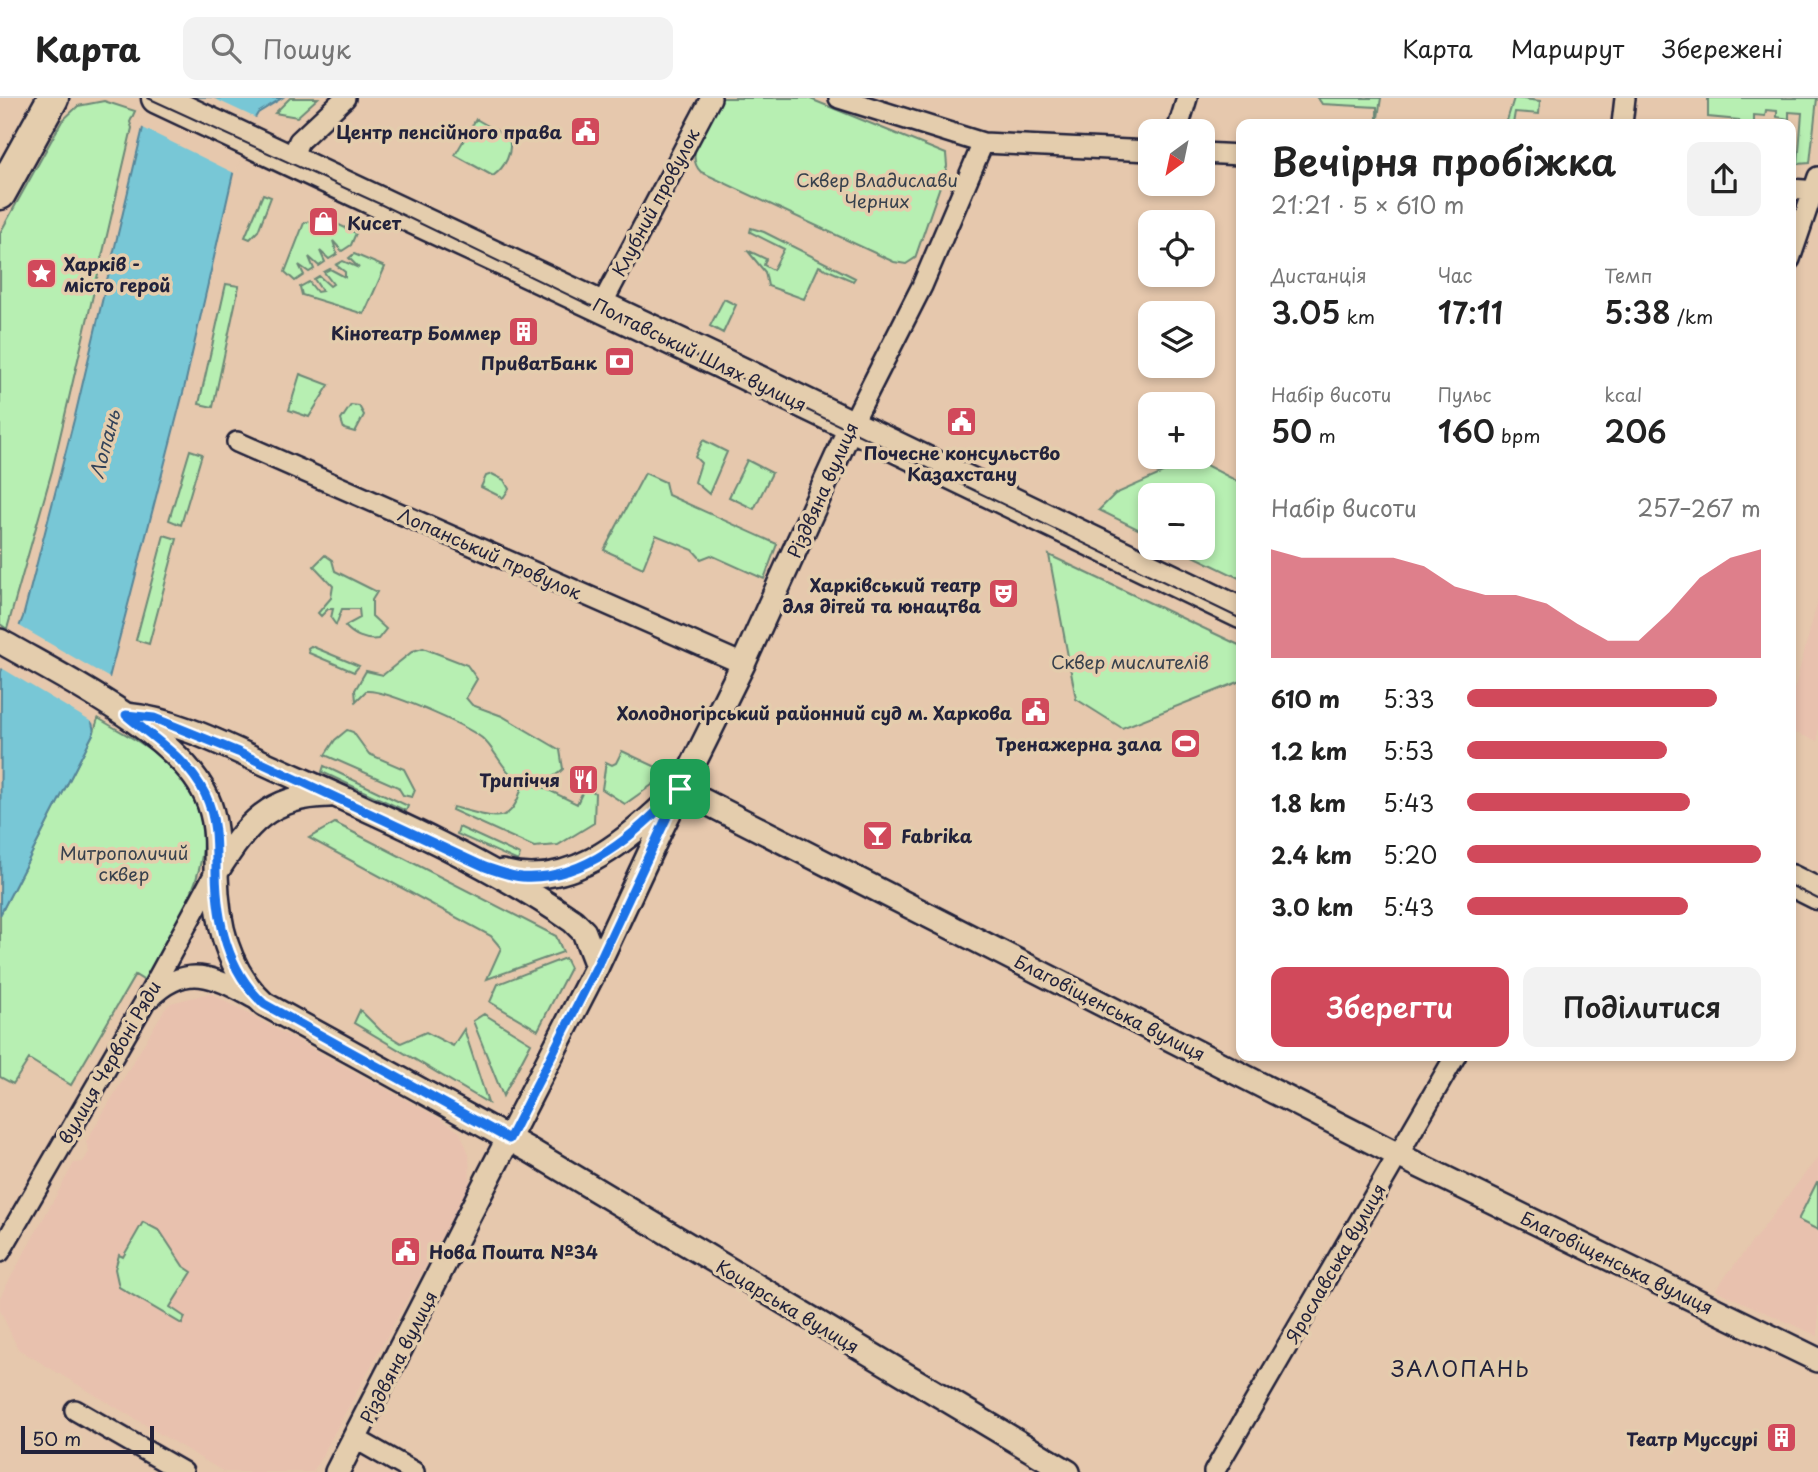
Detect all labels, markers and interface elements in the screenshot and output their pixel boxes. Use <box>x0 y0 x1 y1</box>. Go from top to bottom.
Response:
search box <box>183 17 673 80</box>
text: Карта <box>35 23 141 73</box>
icon: search <box>207 29 245 67</box>
text: Пошук <box>263 29 351 68</box>
text: Карта <box>1402 30 1473 66</box>
text: Маршрут <box>1511 30 1624 66</box>
text: Збережені <box>1662 30 1783 66</box>
public building icon: Центр пенсійного права <box>568 114 602 148</box>
place label: Центр пенсійного права <box>336 118 562 145</box>
north arrow <box>1138 119 1214 196</box>
map controls <box>1138 119 1215 560</box>
street label: Клубний провулок <box>604 123 706 281</box>
text: Вечірня пробіжка <box>1271 132 1616 189</box>
button: share <box>1687 142 1761 216</box>
park label: Сквер Владислави Черних <box>796 166 958 214</box>
text: 21:21 · 5 × 610 m <box>1271 187 1464 222</box>
shop icon: Кисет <box>307 205 341 239</box>
place label: Кисет <box>347 209 402 236</box>
button: locate <box>1138 210 1215 287</box>
place label: Харків - місто герой <box>64 250 171 298</box>
place icon: Харків - місто герой <box>24 256 58 290</box>
text: Дистанція <box>1271 261 1367 289</box>
text: Час <box>1438 261 1473 289</box>
text: Темп <box>1604 261 1652 289</box>
text: 3.05 <box>1271 289 1340 334</box>
text: 17:11 <box>1438 289 1503 334</box>
text: 5:38 <box>1604 289 1671 334</box>
street label: Полтавський Шлях вулиця <box>589 290 811 418</box>
button: layers <box>1138 301 1215 378</box>
text: km <box>1340 302 1375 330</box>
text: /km <box>1671 302 1713 330</box>
building icon: Кінотеатр Боммер <box>507 315 541 349</box>
place label: Кінотеатр Боммер <box>331 319 501 346</box>
bank icon: ПриватБанк <box>603 345 637 379</box>
place label: ПриватБанк <box>481 349 598 376</box>
text: Набір висоти <box>1271 380 1391 408</box>
text: Пульс <box>1438 380 1491 408</box>
text: kcal <box>1604 380 1642 408</box>
button: + <box>1138 392 1215 469</box>
water label: Лопань <box>81 405 127 481</box>
public building icon: Почесне консульство Казахстану <box>945 405 979 439</box>
text: 50 <box>1271 408 1312 453</box>
text: 160 <box>1438 408 1495 453</box>
text: 206 <box>1604 408 1667 453</box>
street label: Різдвяна вулиця <box>780 418 864 562</box>
text: m <box>1312 421 1336 449</box>
text: bpm <box>1495 421 1541 449</box>
place label: Почесне консульство Казахстану <box>864 439 1061 487</box>
button: − <box>1138 483 1215 560</box>
text: Набір висоти <box>1271 490 1417 525</box>
text: 257–267 m <box>1637 490 1761 525</box>
street label: Лопанський провулок <box>394 500 586 606</box>
place label: Харківський театр для дітей та юнацтва <box>783 571 981 619</box>
theatre icon: Харківський театр для дітей та юнацтва <box>987 577 1021 611</box>
park label: Сквер мислителів <box>1051 648 1209 675</box>
text: 610 m <box>1271 681 1340 716</box>
text: 5:33 <box>1383 681 1435 716</box>
public building icon: Холодногірський районний суд м. Харкова <box>1018 695 1052 729</box>
place label: Холодногірський районний суд м. Харкова <box>617 699 1012 726</box>
sports icon: Тренажерна зала <box>1168 726 1202 760</box>
place label: Тренажерна зала <box>995 730 1162 757</box>
text: 1.2 km <box>1271 733 1347 768</box>
text: 5:53 <box>1383 733 1434 768</box>
pin <box>650 759 710 819</box>
restaurant icon: Трипіччя <box>566 762 600 796</box>
place label: Трипіччя <box>479 766 560 793</box>
icon: arrive <box>661 770 699 808</box>
text: 1.8 km <box>1271 785 1346 820</box>
text: 5:43 <box>1383 785 1434 820</box>
bar icon: Fabrika <box>861 818 895 852</box>
place label: Fabrika <box>901 822 973 849</box>
text: 2.4 km <box>1271 837 1352 872</box>
text: 5:20 <box>1383 837 1437 872</box>
park label: Митрополичий сквер <box>60 839 188 887</box>
text: 3.0 km <box>1271 889 1353 924</box>
text: 5:43 <box>1383 889 1434 924</box>
street label: Благовіщенська вулиця <box>1010 947 1210 1067</box>
button: Зберегти <box>1271 967 1509 1047</box>
button: Поділитися <box>1523 967 1761 1047</box>
street label: вулиця Червоні Ряди <box>51 975 167 1149</box>
street label: Ярославська вулиця <box>1278 1178 1392 1349</box>
street label: Благовіщенська вулиця <box>1516 1204 1718 1320</box>
public building icon: Нова Пошта №34 <box>389 1234 423 1268</box>
place label: Нова Пошта №34 <box>429 1238 598 1265</box>
street label: Коцарська вулиця <box>711 1253 865 1359</box>
street label: Різдвяна вулиця <box>353 1286 443 1428</box>
district label: ЗАЛОПАНЬ <box>1391 1352 1531 1384</box>
building icon: Театр Муссурі <box>1764 1421 1798 1455</box>
scale bar <box>21 1423 154 1455</box>
text: 50 m <box>32 1424 81 1452</box>
place label: Театр Муссурі <box>1626 1425 1758 1452</box>

